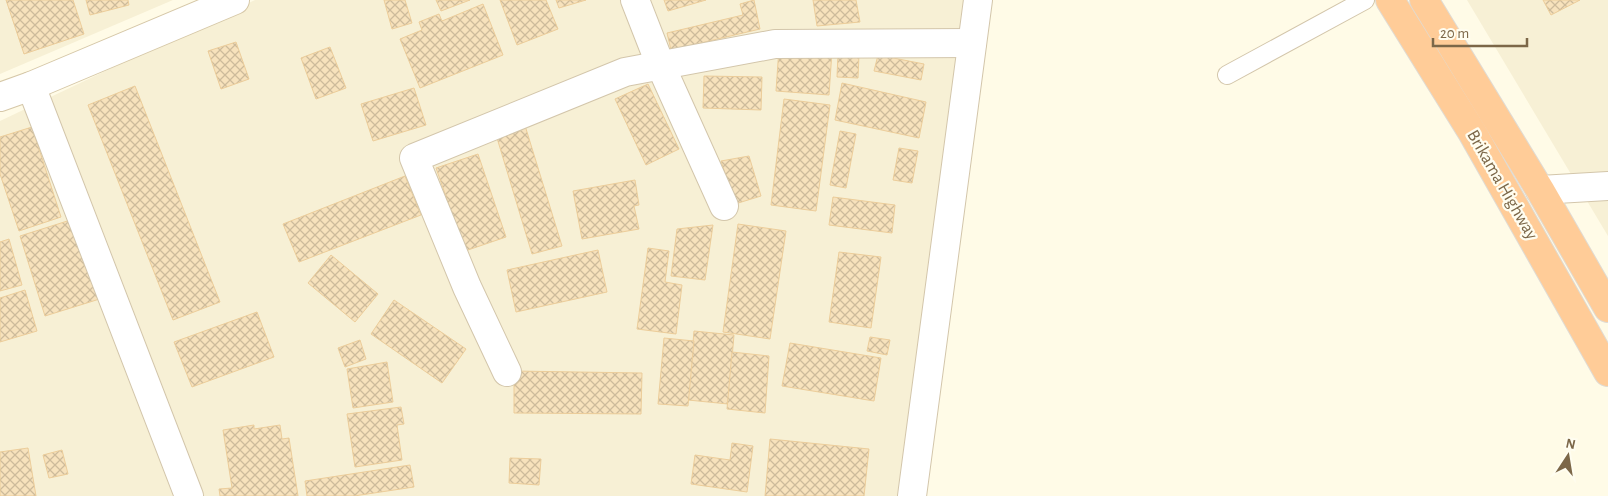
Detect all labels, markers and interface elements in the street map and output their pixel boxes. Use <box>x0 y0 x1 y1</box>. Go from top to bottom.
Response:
scale bar <box>1433 15 1527 47</box>
text: 20 m <box>1440 26 1469 41</box>
street label: Brikama Highway <box>1463 127 1541 243</box>
north arrow <box>1543 431 1593 481</box>
text: N <box>1564 436 1577 452</box>

